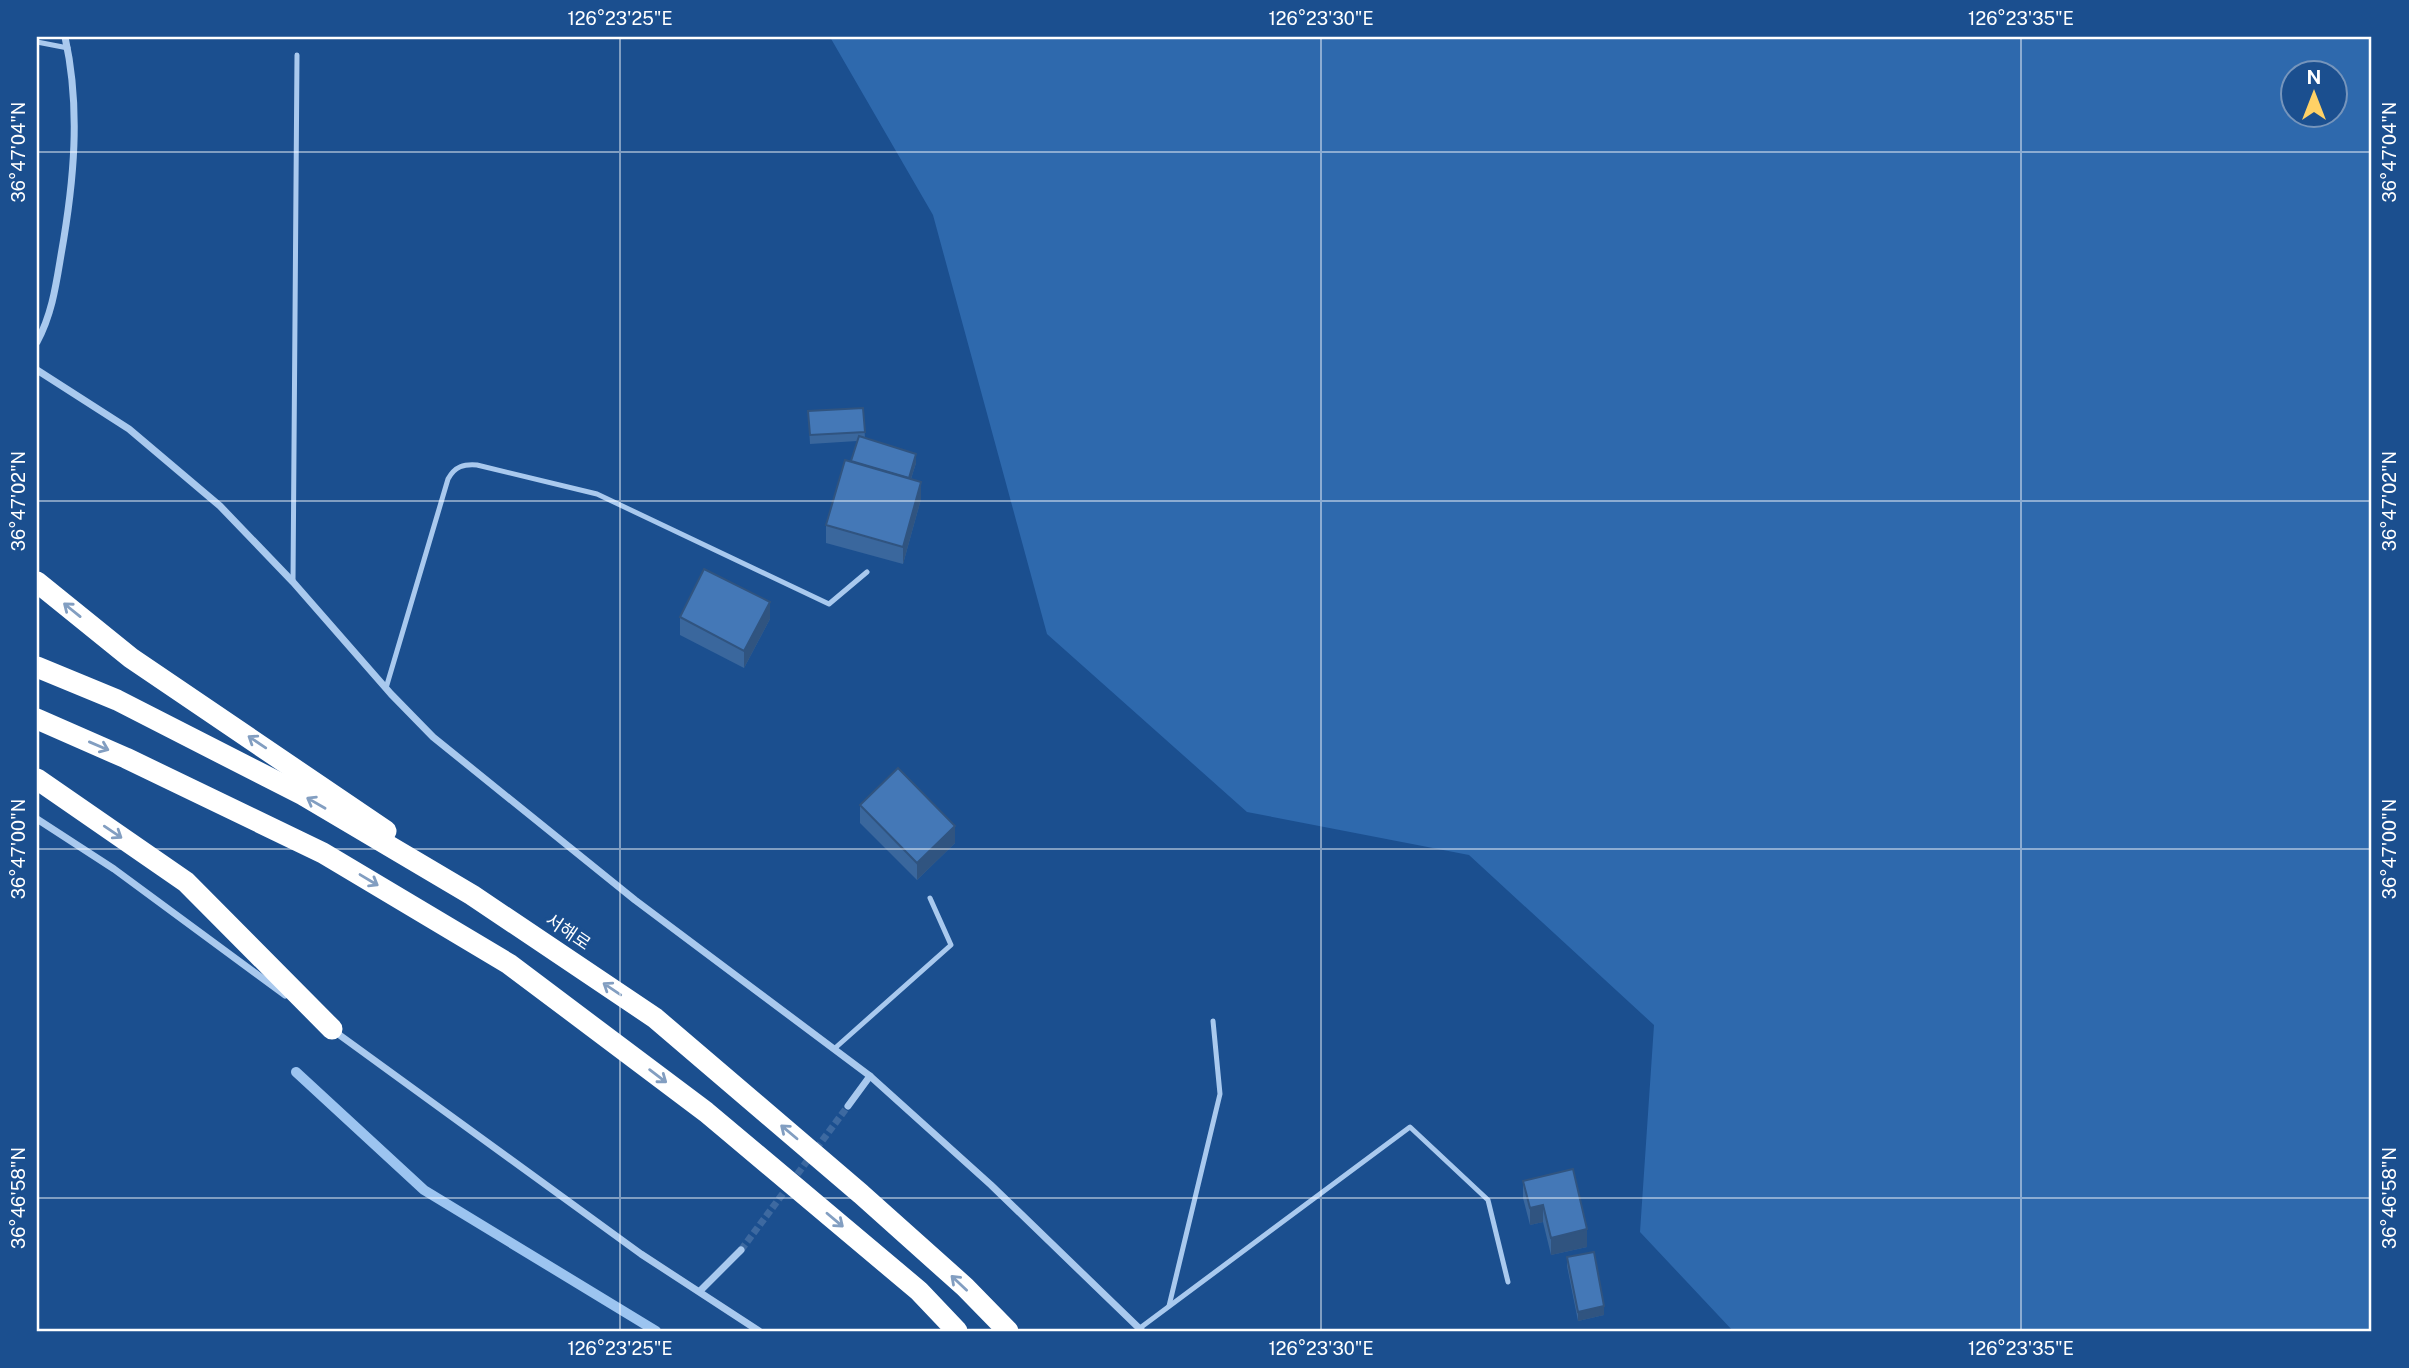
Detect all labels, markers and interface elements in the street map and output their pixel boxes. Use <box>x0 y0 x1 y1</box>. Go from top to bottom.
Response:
text: 126°23'25"E <box>567 8 673 29</box>
text: 126°23'30"E <box>1268 8 1374 29</box>
text: 126°23'35"E <box>1968 8 2074 29</box>
north arrow <box>2280 60 2350 130</box>
text: N <box>2307 66 2321 88</box>
text: 36°47'04"N <box>8 102 29 202</box>
text: 36°47'04"N <box>2379 102 2400 202</box>
text: 36°47'02"N <box>8 451 29 551</box>
text: 36°47'02"N <box>2379 451 2400 551</box>
one-way arrow <box>63 603 81 618</box>
one-way arrow <box>247 735 267 749</box>
one-way arrow <box>88 740 110 753</box>
one-way arrow <box>307 796 327 810</box>
text: 36°47'00"N <box>8 799 29 899</box>
text: 36°47'00"N <box>2379 799 2400 899</box>
one-way arrow <box>103 825 122 839</box>
one-way arrow <box>358 874 378 888</box>
street label: 서해로 <box>542 909 595 954</box>
one-way arrow <box>603 982 622 997</box>
one-way arrow <box>649 1068 668 1083</box>
one-way arrow <box>780 1124 798 1140</box>
text: 36°46'58"N <box>8 1147 29 1249</box>
text: 36°46'58"N <box>2379 1147 2400 1249</box>
one-way arrow <box>825 1212 843 1228</box>
one-way arrow <box>951 1274 968 1291</box>
text: 126°23'25"E <box>567 1338 673 1359</box>
text: 126°23'30"E <box>1268 1338 1374 1359</box>
text: 126°23'35"E <box>1968 1338 2074 1359</box>

